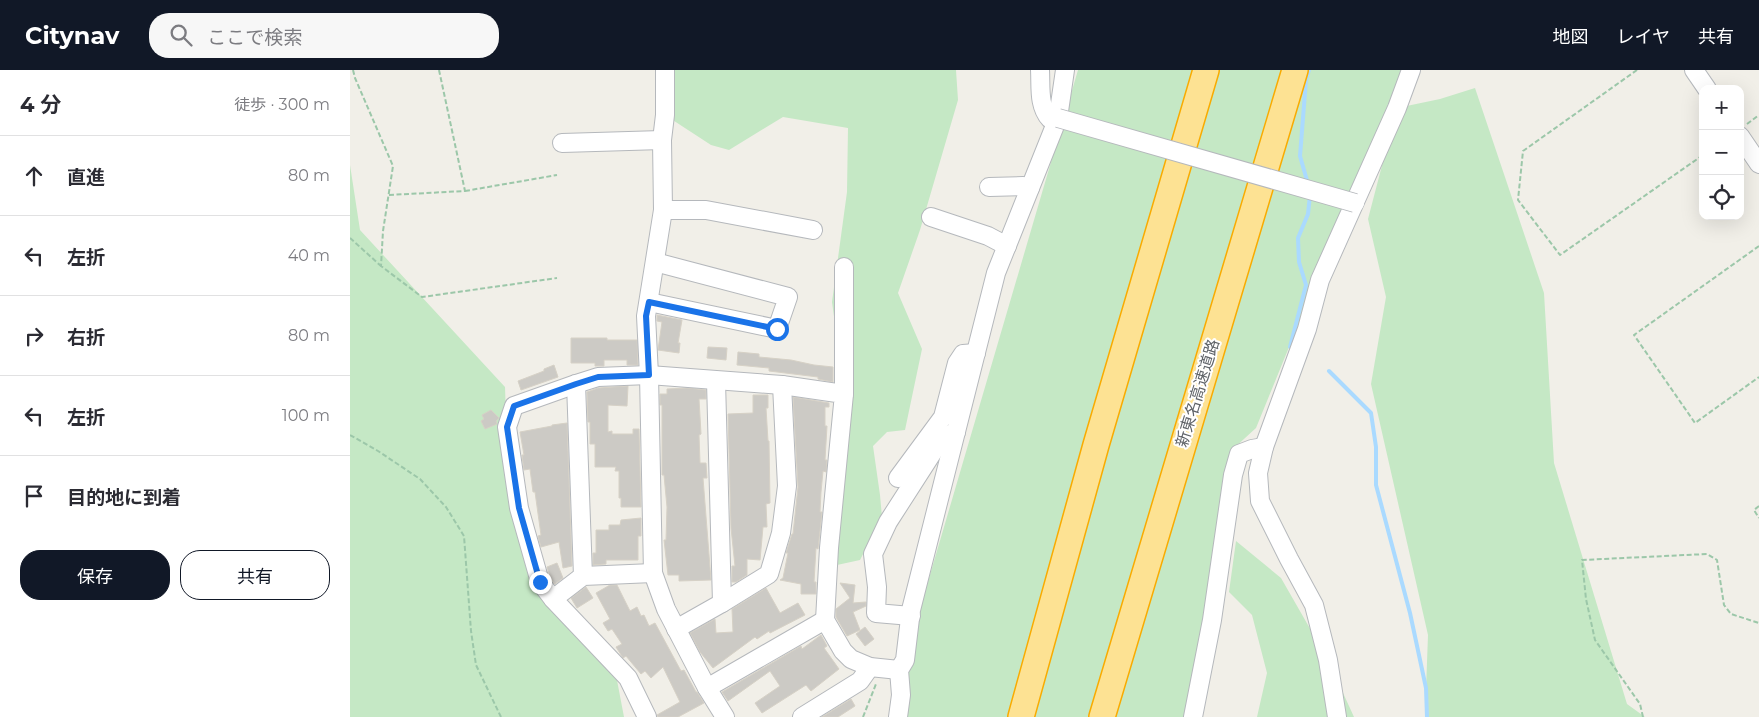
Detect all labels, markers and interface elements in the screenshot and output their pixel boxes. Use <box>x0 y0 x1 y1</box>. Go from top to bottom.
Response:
search box <box>149 13 499 58</box>
text: Citynav <box>25 21 119 50</box>
icon: search <box>167 21 195 49</box>
text: ここで検索 <box>207 26 302 49</box>
text: 地図 <box>1553 26 1589 48</box>
text: レイヤ <box>1617 26 1670 48</box>
text: 共有 <box>1698 26 1734 48</box>
map controls <box>1699 85 1744 220</box>
button: + <box>1699 85 1744 130</box>
text: 4 分 <box>20 92 61 117</box>
text: 徒歩 · 300 m <box>234 95 330 114</box>
button: − <box>1699 130 1744 175</box>
icon: ahead <box>20 162 48 190</box>
text: 直進 <box>67 166 105 189</box>
text: 80 m <box>288 166 330 185</box>
button: locate <box>1699 175 1744 220</box>
icon: left <box>20 242 48 270</box>
text: 左折 <box>67 246 105 269</box>
text: 40 m <box>288 246 330 265</box>
route start <box>766 318 789 341</box>
icon: right <box>20 322 48 350</box>
text: 右折 <box>67 326 105 349</box>
text: 80 m <box>288 326 330 345</box>
street label: 新東名高速道路 <box>1172 337 1223 449</box>
icon: left <box>20 402 48 430</box>
text: 左折 <box>67 406 105 429</box>
text: 100 m <box>282 406 330 425</box>
icon: arrive <box>20 482 48 510</box>
text: 目的地に到着 <box>67 486 181 509</box>
button: 保存 <box>20 550 170 600</box>
button: 共有 <box>180 550 330 600</box>
route end <box>529 571 552 594</box>

